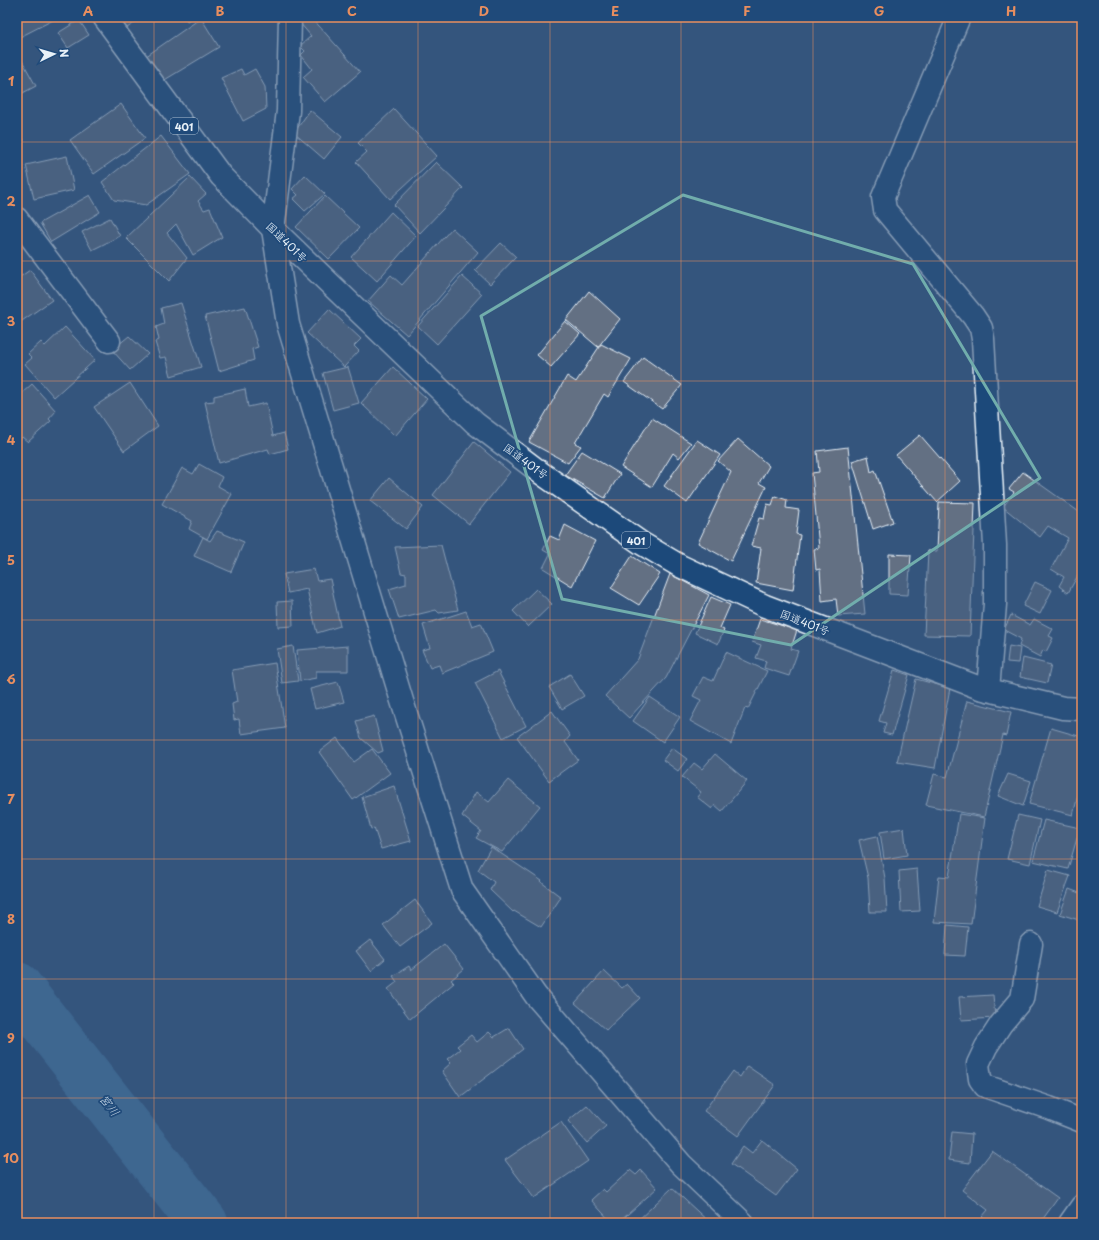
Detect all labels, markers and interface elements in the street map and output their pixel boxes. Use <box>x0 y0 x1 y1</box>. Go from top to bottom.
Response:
text: A <box>83 1 93 20</box>
text: B <box>216 1 225 20</box>
text: C <box>347 1 357 20</box>
text: D <box>479 1 489 20</box>
text: E <box>611 1 619 20</box>
text: F <box>743 1 751 20</box>
text: G <box>874 1 884 20</box>
text: H <box>1006 1 1016 20</box>
north arrow <box>34 34 74 74</box>
text: N <box>56 48 73 58</box>
text: 1 <box>8 71 14 90</box>
road number: 401 <box>170 118 198 134</box>
text: 2 <box>6 191 16 210</box>
street label: 国道401号 <box>262 218 312 266</box>
text: 3 <box>7 311 16 330</box>
text: 4 <box>7 430 16 449</box>
street label: 国道401号 <box>500 439 552 483</box>
road number: 401 <box>622 532 650 548</box>
text: 5 <box>7 550 15 569</box>
street label: 国道401号 <box>777 605 833 639</box>
text: 6 <box>6 669 16 688</box>
text: 7 <box>7 789 15 808</box>
text: 8 <box>7 909 15 928</box>
text: 9 <box>7 1028 15 1047</box>
water label: 宮川 <box>96 1090 124 1120</box>
text: 10 <box>3 1148 19 1167</box>

